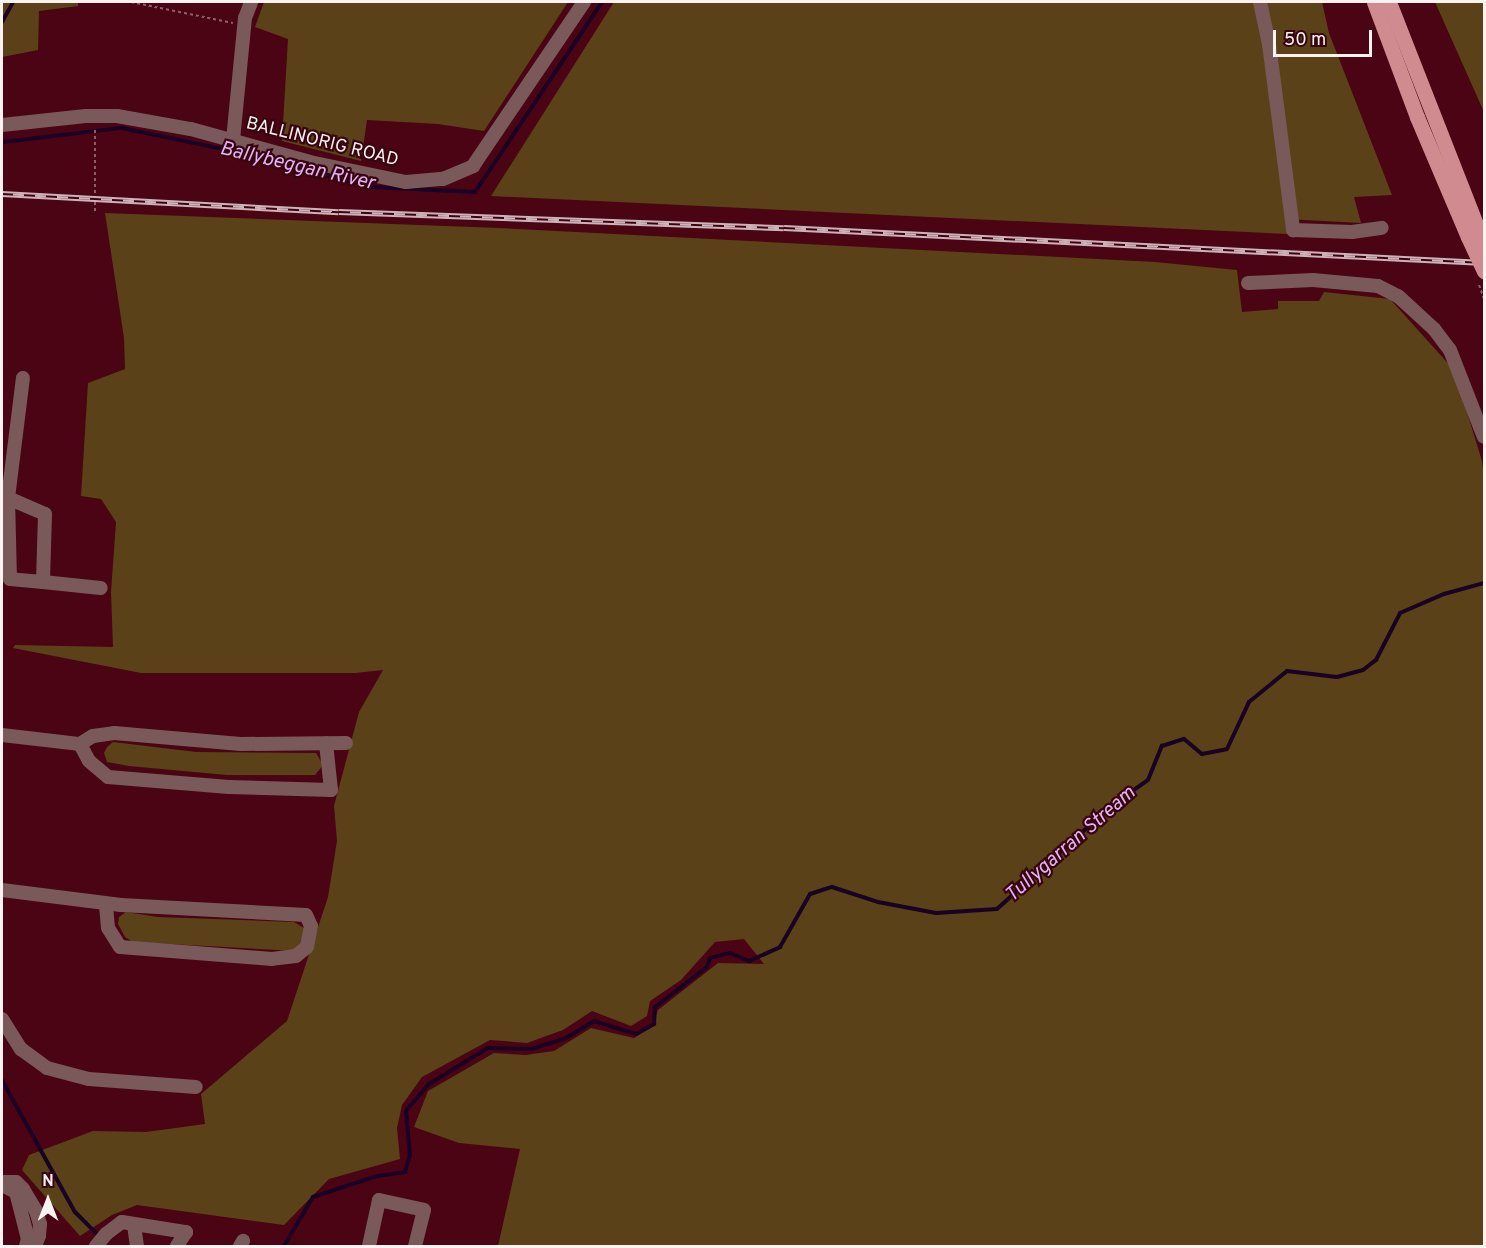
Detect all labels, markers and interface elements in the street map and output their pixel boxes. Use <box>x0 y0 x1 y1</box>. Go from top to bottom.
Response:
scale bar <box>1276 18 1375 56</box>
text: 50 m <box>1284 29 1326 52</box>
street label: BALLINORIG ROAD <box>244 114 400 172</box>
water label: Ballybeggan River <box>217 138 377 196</box>
water label: Tullygarran Stream <box>1001 782 1141 908</box>
north arrow <box>18 1170 78 1230</box>
text: N <box>42 1172 54 1192</box>

